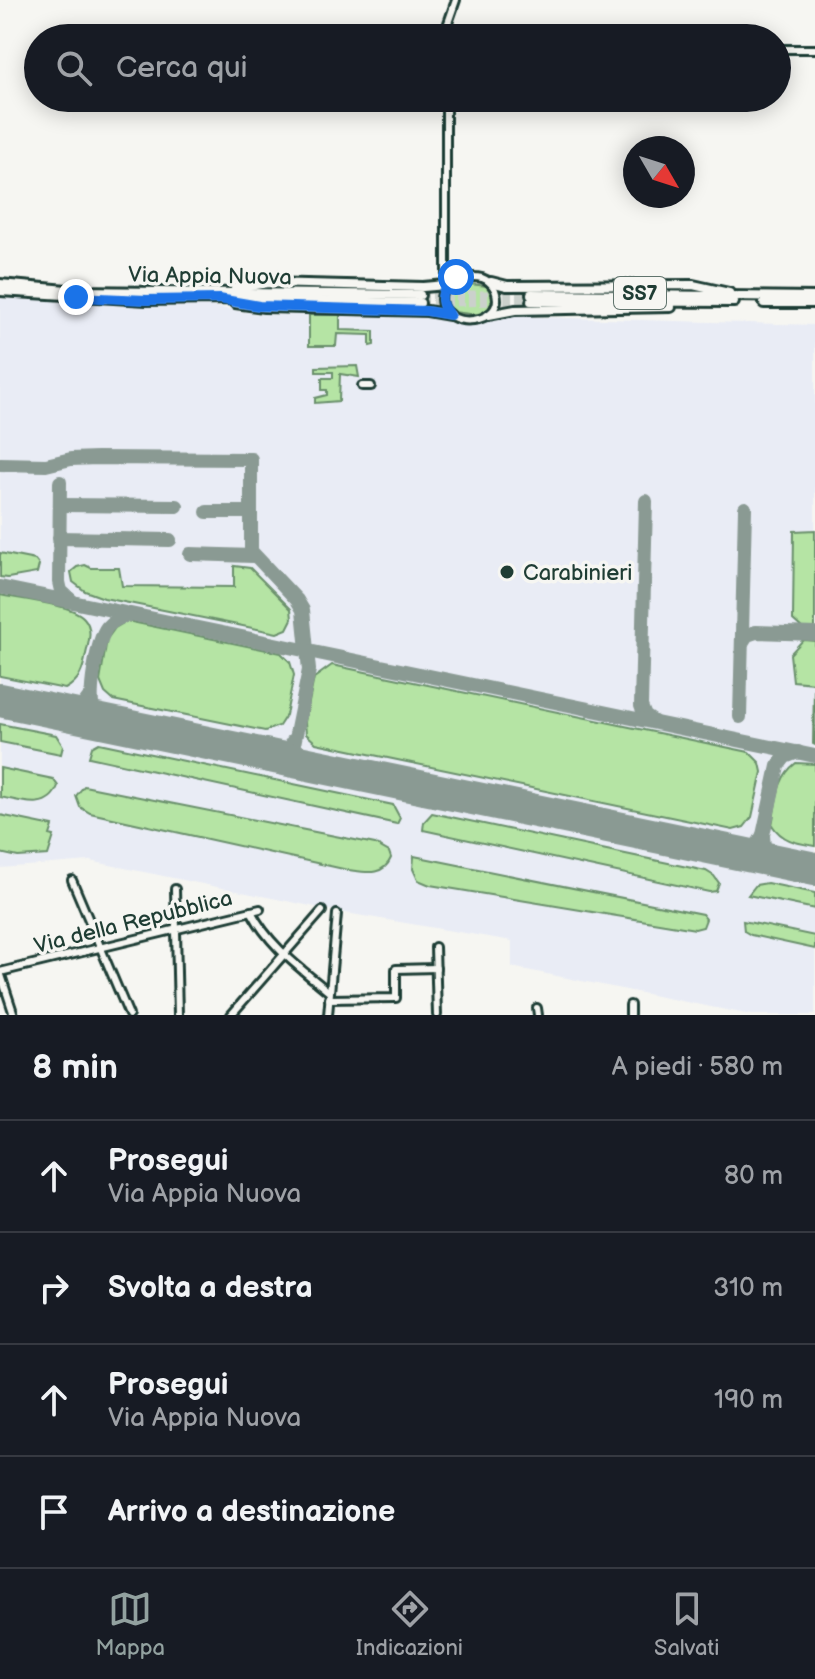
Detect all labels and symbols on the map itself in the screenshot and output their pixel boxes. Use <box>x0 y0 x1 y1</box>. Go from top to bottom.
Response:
north arrow <box>623 136 695 208</box>
route start <box>438 259 474 295</box>
street label: Via Appia Nuova <box>128 262 292 291</box>
road number: SS7 <box>614 277 666 309</box>
route end <box>58 279 94 315</box>
place label: Carabinieri <box>523 560 632 587</box>
marker: Carabinieri <box>498 563 516 581</box>
street label: Via della Repubblica <box>31 885 235 960</box>

